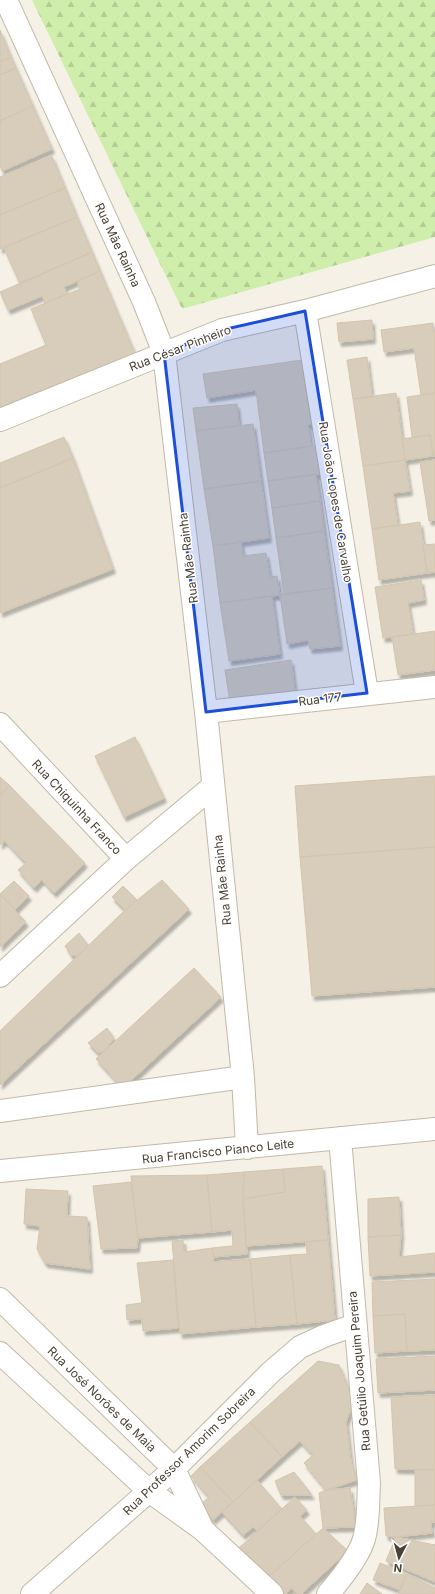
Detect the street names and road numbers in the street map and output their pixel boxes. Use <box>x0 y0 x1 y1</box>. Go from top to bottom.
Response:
street label: Rua Mãe Rainha <box>92 201 144 289</box>
street label: Rua César Pinheiro <box>127 322 233 374</box>
street label: Rua João Lopes de Carvalho <box>316 420 356 584</box>
street label: Rua Mãe Rainha <box>175 512 201 604</box>
street label: Rua 177 <box>297 689 343 709</box>
street label: Rua Chiquinha Franco <box>29 756 125 858</box>
street label: Rua Mãe Rainha <box>210 834 234 926</box>
street label: Rua Francisco Pianco Leite <box>141 1136 295 1166</box>
street label: Rua Getúlio Joaquim Pereira <box>345 1290 373 1452</box>
street label: Rua José Norões de Maia <box>45 1343 159 1455</box>
street label: Rua Professor Amorim Sobreira <box>120 1384 258 1518</box>

